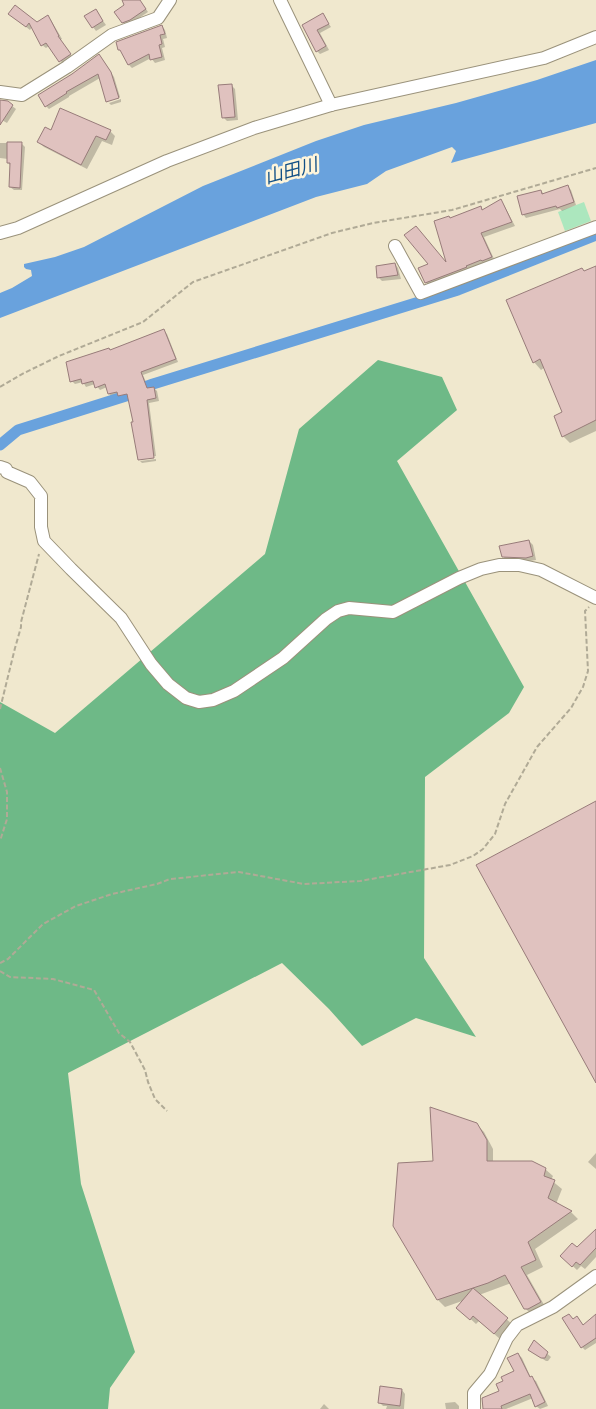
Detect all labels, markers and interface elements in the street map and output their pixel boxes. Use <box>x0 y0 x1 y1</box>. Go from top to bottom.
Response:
water label: 山田川 <box>262 151 322 189</box>

